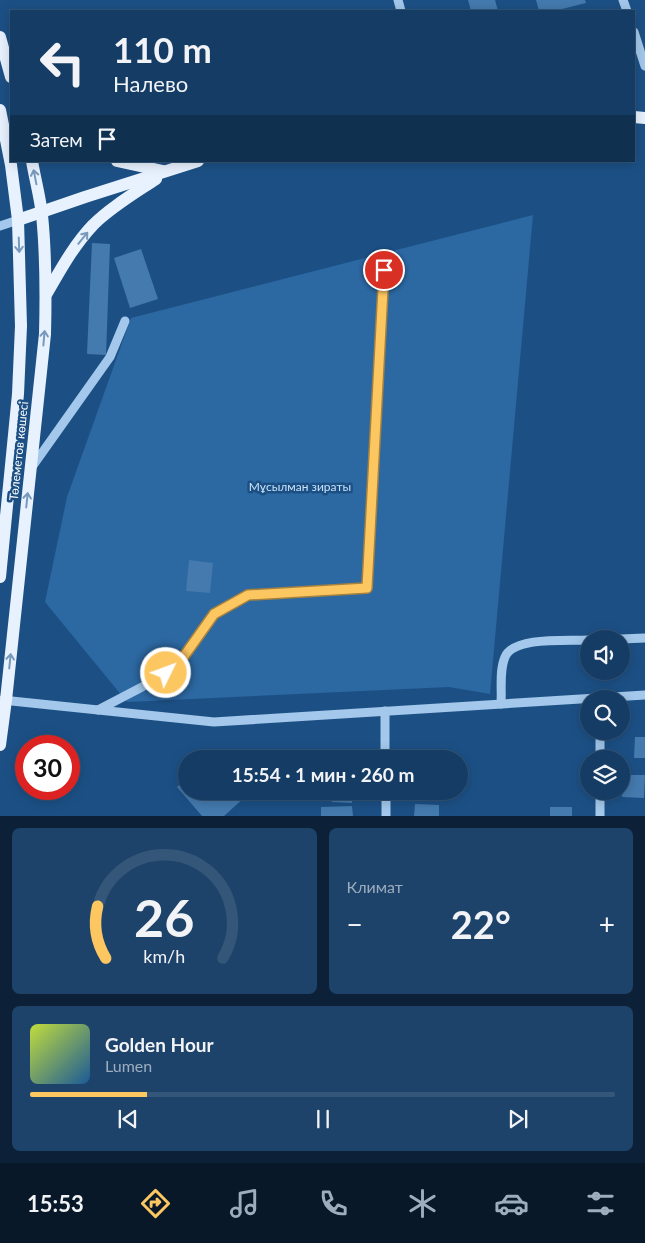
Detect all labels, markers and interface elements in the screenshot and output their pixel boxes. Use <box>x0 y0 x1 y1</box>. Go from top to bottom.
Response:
text: 110 m <box>113 28 212 70</box>
icon: left <box>30 30 95 95</box>
text: Налево <box>113 70 188 97</box>
icon: arrive <box>93 125 121 153</box>
text: Затем <box>30 128 83 151</box>
one-way arrow <box>29 169 39 185</box>
one-way arrow <box>77 232 88 245</box>
one-way arrow <box>14 236 24 253</box>
pin <box>363 249 405 291</box>
icon: arrive <box>370 256 398 284</box>
one-way arrow <box>39 331 49 347</box>
street label: Төлеметов көшесі <box>6 401 31 501</box>
park label: Мұсылман зираты <box>249 479 351 494</box>
one-way arrow <box>22 492 32 508</box>
map controls <box>580 630 630 800</box>
button: sound <box>580 630 630 680</box>
position arrow <box>139 646 191 698</box>
one-way arrow <box>5 654 15 670</box>
button: search <box>580 690 630 740</box>
speed limit sign: 30 <box>15 735 80 800</box>
button: layers <box>580 750 630 800</box>
text: 15:54 · 1 мин · 260 m <box>232 763 414 786</box>
text: Климат <box>347 877 403 896</box>
text: 26 <box>134 886 194 948</box>
text: 22° <box>451 901 511 947</box>
text: − <box>347 907 363 941</box>
text: + <box>599 907 615 941</box>
text: km/h <box>143 945 185 967</box>
text: Golden Hour <box>105 1033 214 1056</box>
text: Lumen <box>105 1056 152 1075</box>
icon: previous <box>114 1105 142 1133</box>
icon: pause <box>309 1105 337 1133</box>
icon: next <box>504 1105 532 1133</box>
icon: directions <box>138 1186 173 1221</box>
icon: music <box>227 1186 262 1221</box>
icon: phone <box>316 1186 351 1221</box>
icon: climate <box>405 1186 440 1221</box>
icon: car <box>494 1186 529 1221</box>
icon: filters <box>583 1186 618 1221</box>
text: 15:53 <box>27 1190 84 1217</box>

